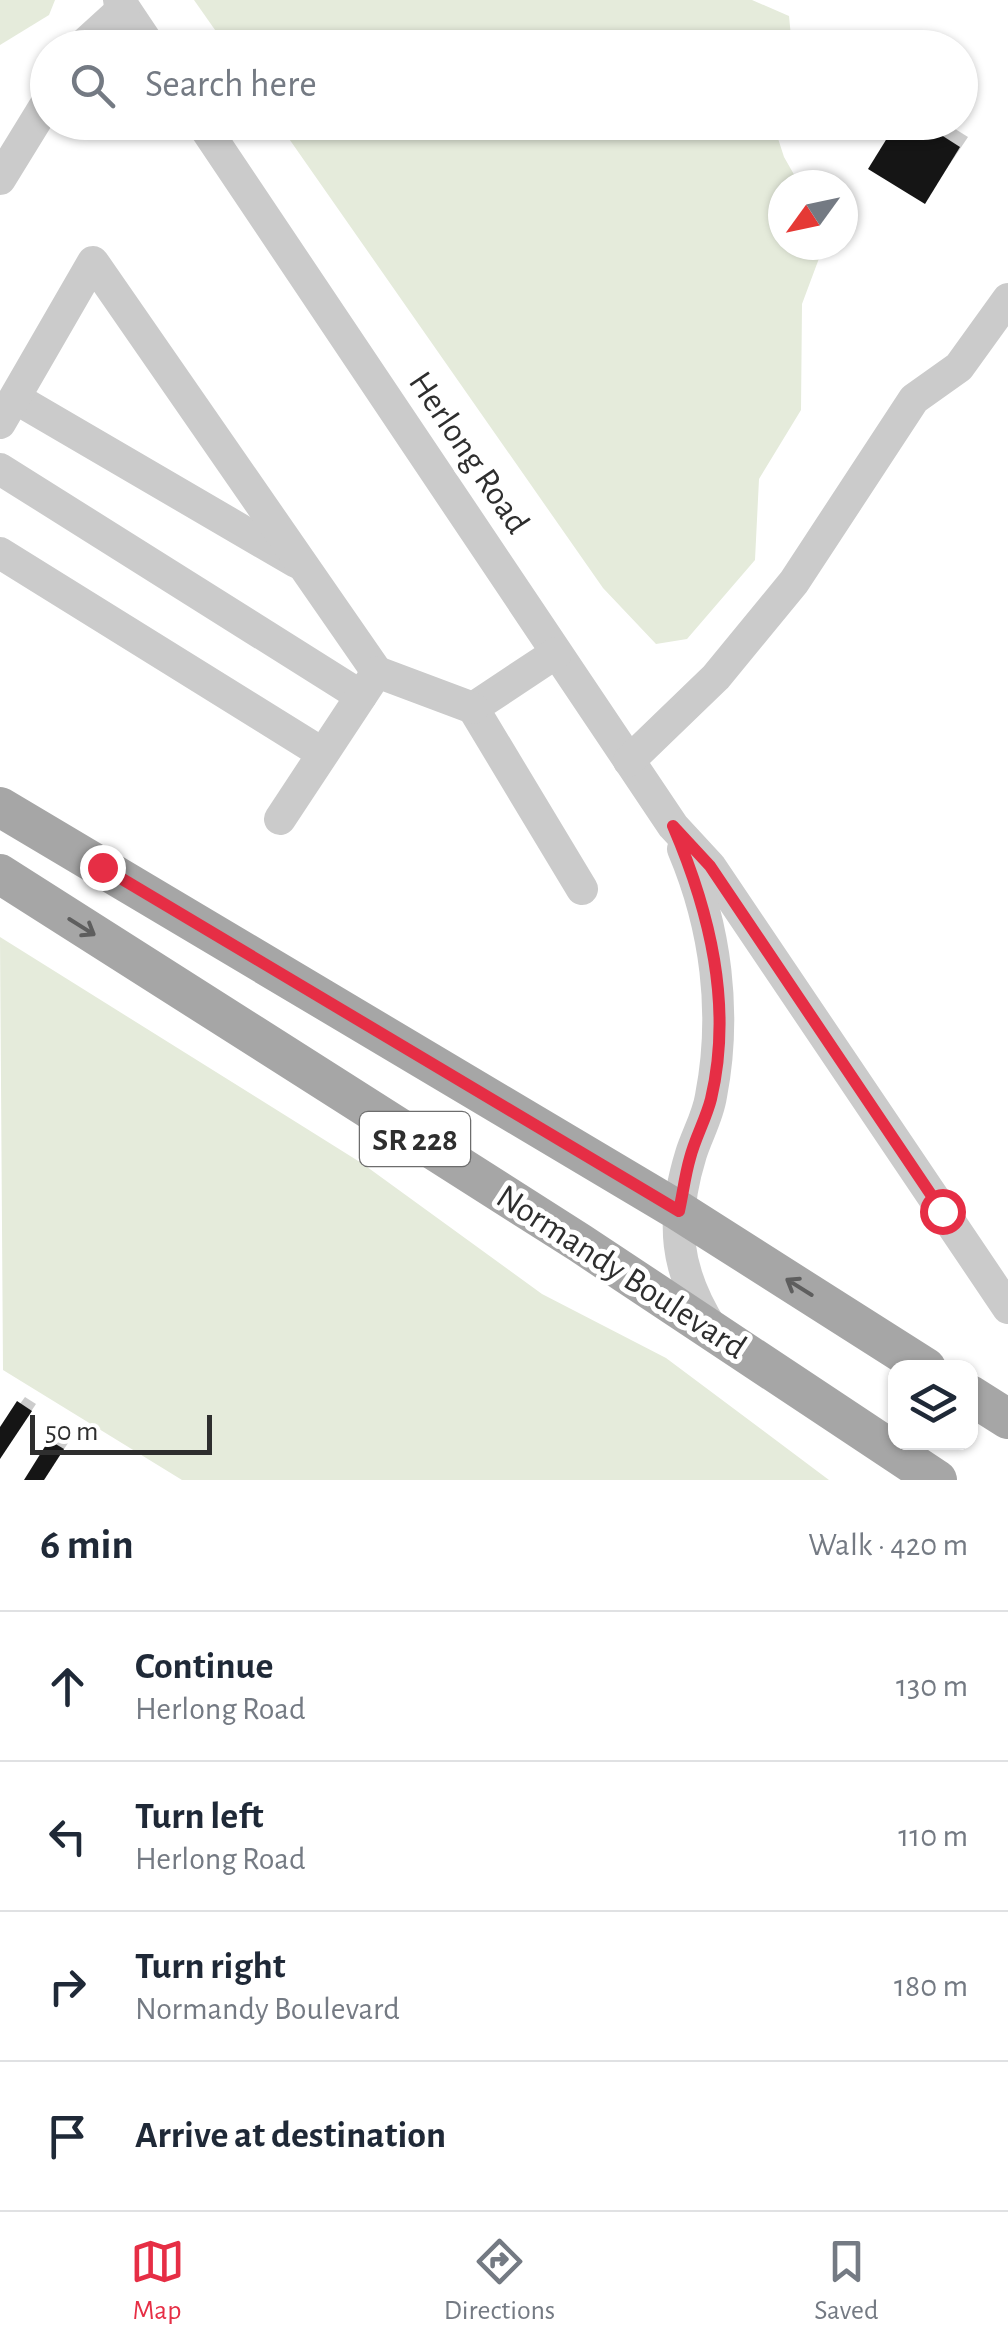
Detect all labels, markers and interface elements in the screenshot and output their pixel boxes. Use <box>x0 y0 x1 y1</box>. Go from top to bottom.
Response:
search box <box>30 30 978 140</box>
icon: search <box>65 58 120 113</box>
text: Search here <box>145 66 317 104</box>
north arrow <box>768 170 858 260</box>
street label: Herlong Road <box>402 366 535 540</box>
route end <box>80 845 126 891</box>
one-way arrow <box>68 916 96 937</box>
road number: SR 228 <box>360 1112 470 1166</box>
street label: Normandy Boulevard <box>490 1179 752 1366</box>
route start <box>920 1189 966 1235</box>
one-way arrow <box>785 1277 814 1297</box>
map controls <box>888 1360 978 1450</box>
button: layers <box>888 1360 978 1450</box>
scale bar <box>30 1410 212 1454</box>
text: 50 m <box>45 1418 99 1446</box>
text: 6 min <box>40 1524 134 1566</box>
text: Walk · 420 m <box>808 1529 968 1561</box>
text: Continue <box>135 1648 273 1686</box>
icon: ahead <box>40 1659 95 1714</box>
text: 130 m <box>896 1670 968 1702</box>
text: Herlong Road <box>135 1693 306 1725</box>
text: Turn left <box>135 1798 263 1836</box>
icon: left <box>40 1809 95 1864</box>
text: 110 m <box>898 1820 968 1852</box>
text: Herlong Road <box>135 1843 306 1875</box>
text: Turn right <box>135 1948 285 1986</box>
icon: right <box>40 1959 95 2014</box>
text: 180 m <box>894 1970 968 2002</box>
text: Normandy Boulevard <box>135 1993 400 2025</box>
icon: arrive <box>40 2109 95 2164</box>
text: Arrive at destination <box>135 2117 446 2155</box>
tab: Map <box>130 2234 185 2328</box>
tab: Directions <box>444 2234 555 2328</box>
tab: Saved <box>814 2234 878 2328</box>

